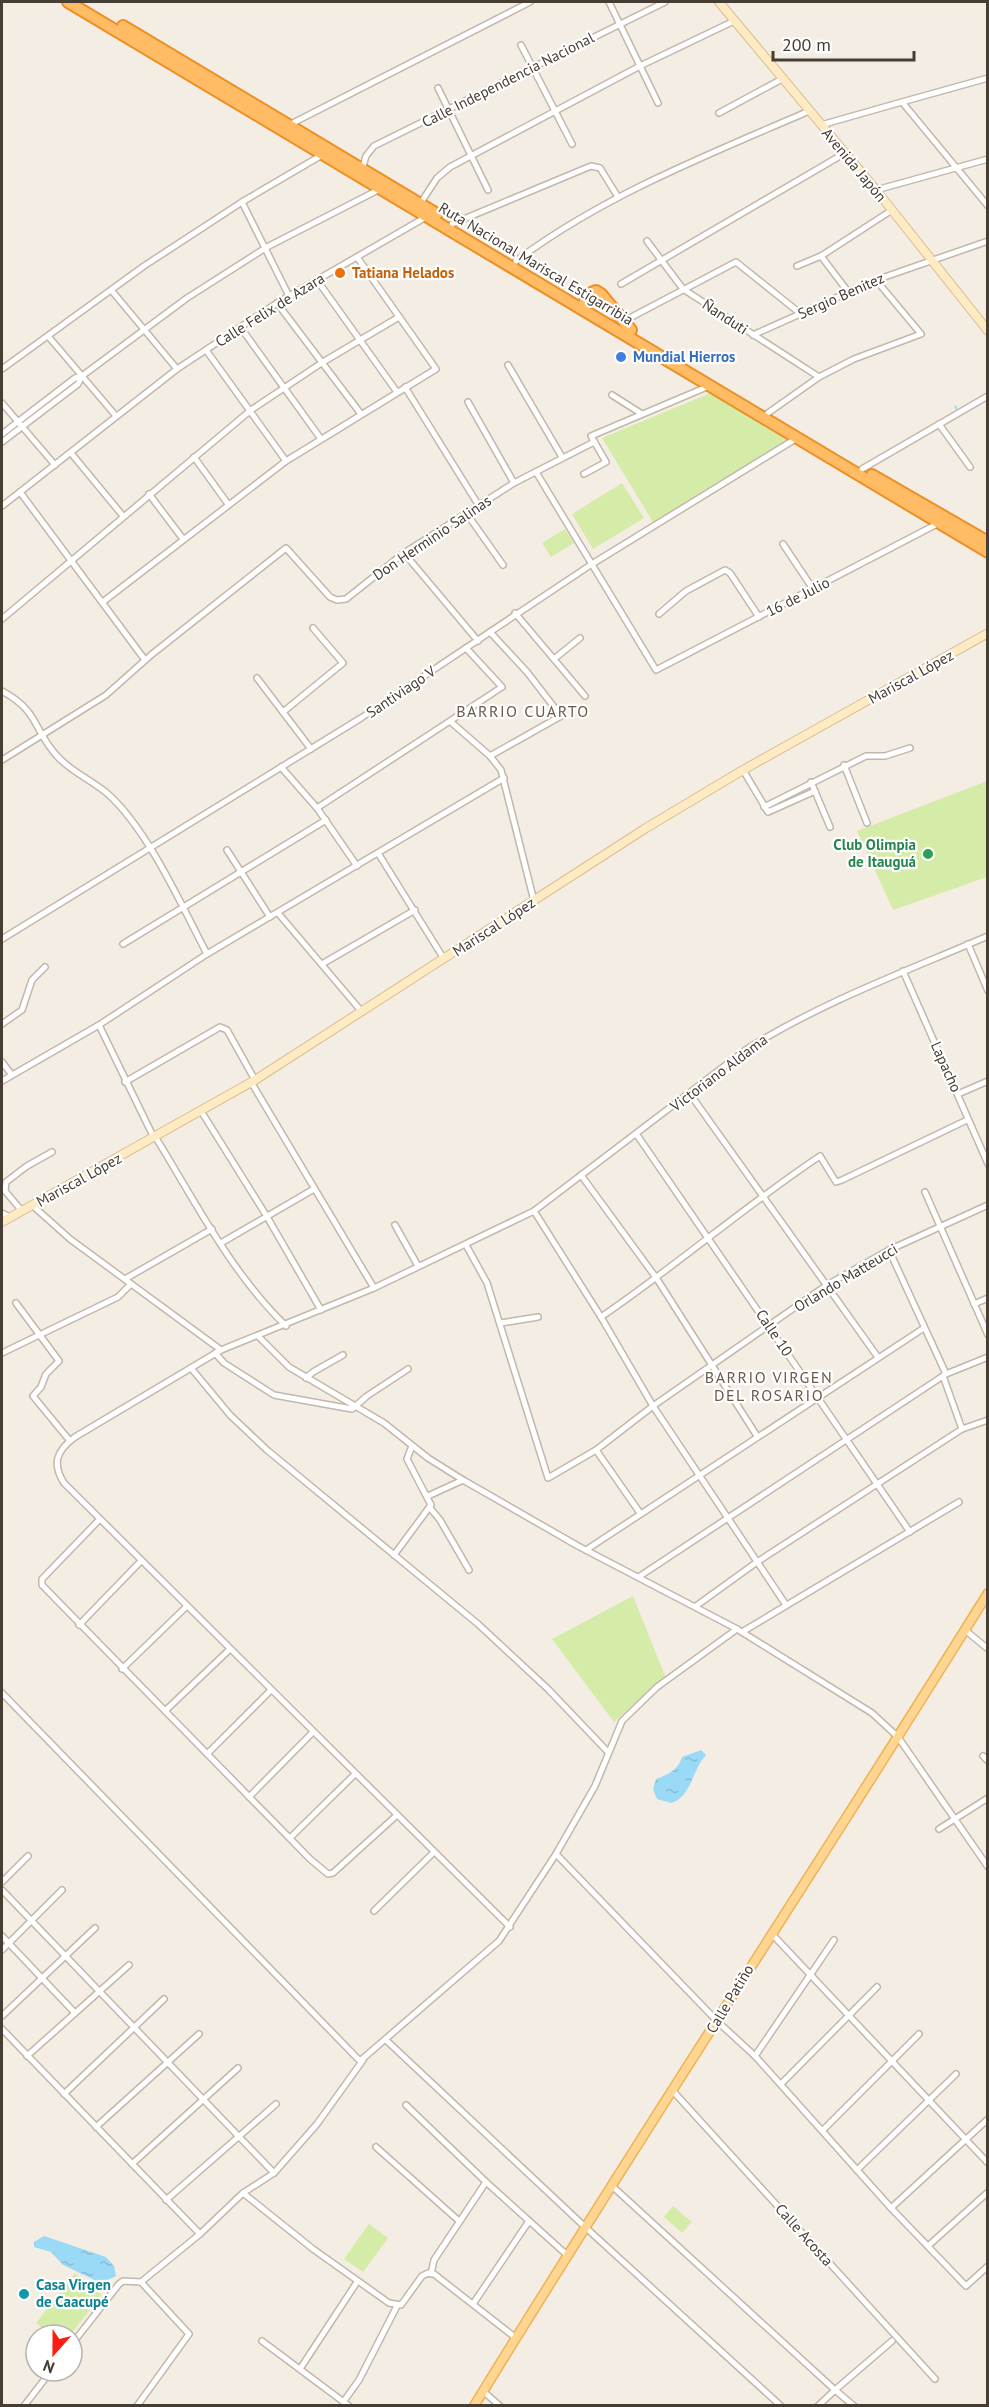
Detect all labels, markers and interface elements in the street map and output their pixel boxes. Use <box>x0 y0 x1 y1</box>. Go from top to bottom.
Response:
scale bar <box>773 24 914 62</box>
street label: Calle Independencia Nacional <box>418 27 598 131</box>
text: 200 m <box>782 33 831 56</box>
street label: Avenida Japón <box>818 124 891 206</box>
street label: Ruta Nacional Mariscal Estigarribia <box>435 198 637 329</box>
place label: Tatiana Helados <box>352 263 454 282</box>
marker: Tatiana Helados <box>333 266 347 280</box>
street label: Calle Felix de Azara <box>211 268 328 351</box>
street label: Sergio Benitez <box>795 268 887 323</box>
street label: Ñanduti <box>699 295 752 338</box>
place label: Mundial Hierros <box>633 347 735 366</box>
marker: Mundial Hierros <box>614 350 628 364</box>
street label: Don Herminio Salinas <box>369 491 495 584</box>
street label: 16 de Julio <box>763 572 833 621</box>
street label: Mariscal López <box>865 645 957 708</box>
street label: Santiviago V <box>362 661 439 722</box>
district label: BARRIO CUARTO <box>456 701 590 721</box>
place label: Club Olimpia de Itauguá <box>833 835 916 871</box>
marker: Club Olimpia de Itauguá <box>921 847 935 861</box>
street label: Mariscal López <box>449 893 539 960</box>
street label: Victoriano Aldama <box>666 1030 771 1116</box>
street label: Lapacho <box>927 1039 966 1095</box>
street label: Mariscal López <box>33 1148 125 1211</box>
street label: Orlando Matteucci <box>790 1239 901 1316</box>
street label: Calle 10 <box>752 1306 797 1360</box>
district label: BARRIO VIRGEN DEL ROSARIO <box>705 1367 833 1405</box>
street label: Calle Patiño <box>702 1961 757 2037</box>
street label: Calle Acosta <box>771 2199 837 2270</box>
place label: Casa Virgen de Caacupé <box>36 2275 111 2311</box>
marker: Casa Virgen de Caacupé <box>17 2287 31 2301</box>
north arrow <box>24 2323 84 2383</box>
text: N <box>40 2356 57 2378</box>

